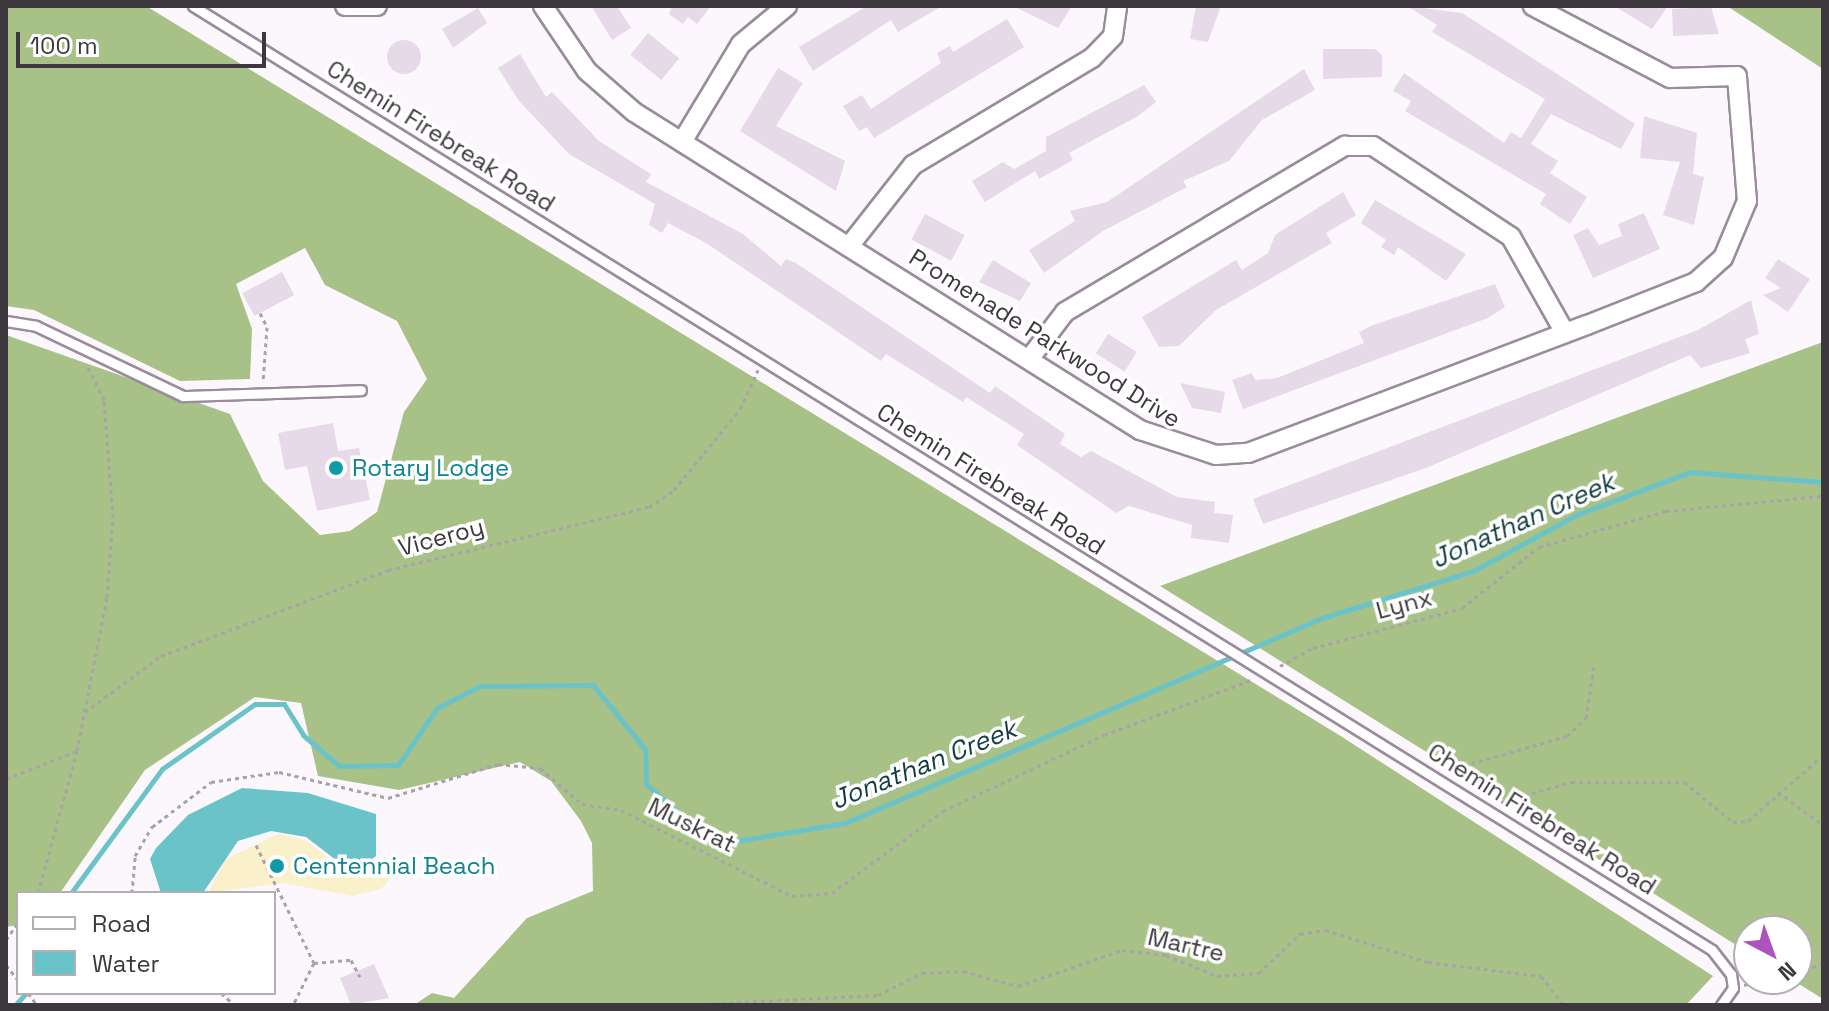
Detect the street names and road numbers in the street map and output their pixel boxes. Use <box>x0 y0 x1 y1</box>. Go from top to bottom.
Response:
street label: Chemin Firebreak Road <box>322 54 560 218</box>
street label: Promenade Parkwood Drive <box>904 242 1186 434</box>
street label: Chemin Firebreak Road <box>872 397 1110 561</box>
street label: Viceroy <box>395 512 487 562</box>
street label: Lynx <box>1373 583 1435 625</box>
street label: Chemin Firebreak Road <box>1423 737 1661 901</box>
street label: Muskrat <box>644 792 740 858</box>
street label: Martre <box>1145 922 1227 968</box>

